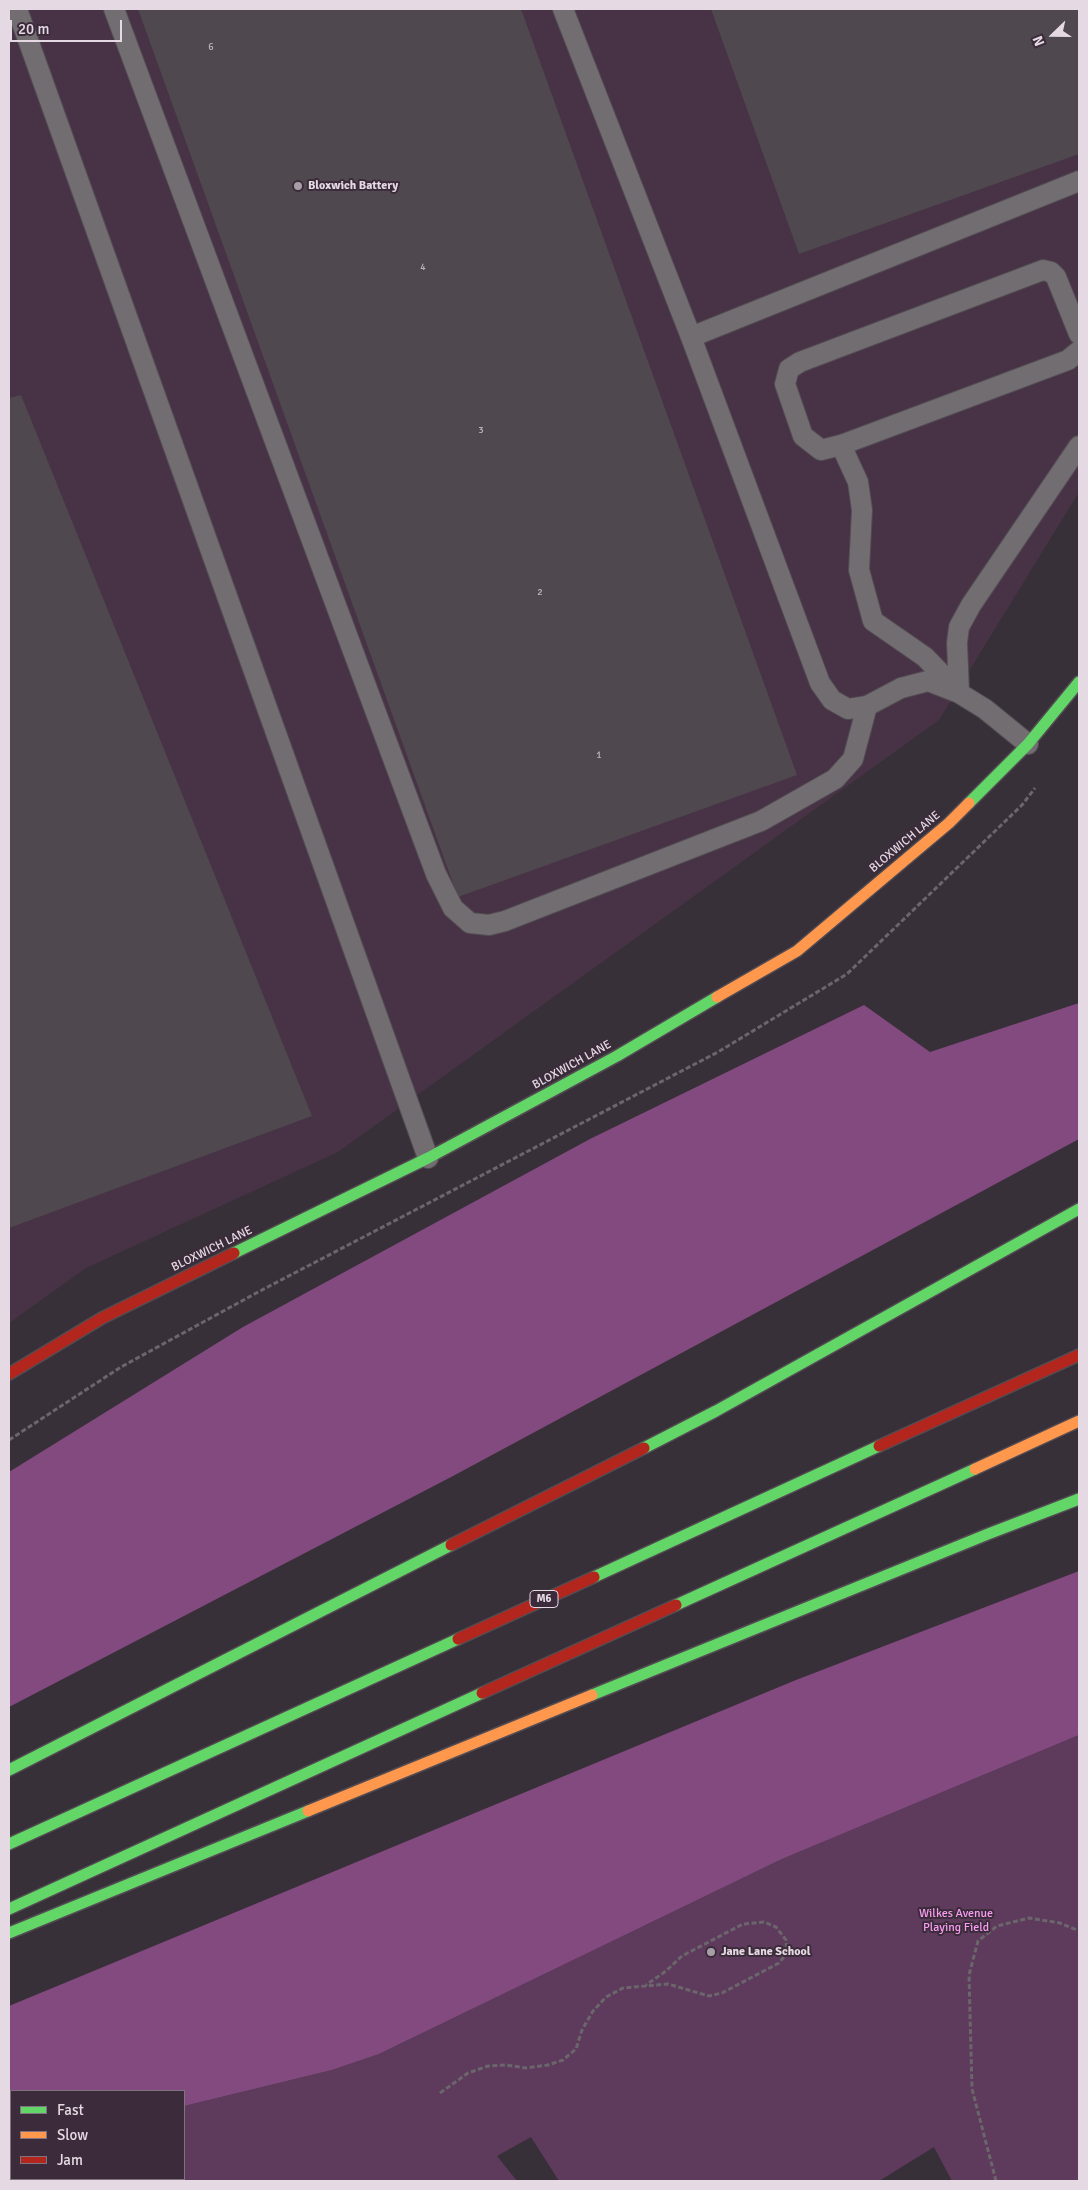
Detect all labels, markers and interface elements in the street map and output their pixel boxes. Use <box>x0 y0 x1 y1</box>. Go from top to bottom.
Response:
scale bar <box>12 10 125 42</box>
north arrow <box>1028 10 1078 60</box>
text: 20 m <box>18 20 49 38</box>
text: N <box>1029 33 1048 49</box>
house number: 6 <box>208 41 214 53</box>
place label: Bloxwich Battery <box>308 179 398 193</box>
marker: Bloxwich Battery <box>292 180 304 192</box>
house number: 4 <box>420 261 426 273</box>
house number: 3 <box>478 424 484 436</box>
house number: 2 <box>537 586 543 598</box>
house number: 1 <box>596 749 602 761</box>
street label: BLOXWICH LANE <box>867 808 943 876</box>
street label: BLOXWICH LANE <box>530 1037 614 1093</box>
street label: BLOXWICH LANE <box>169 1223 255 1275</box>
road number: M6 <box>530 1590 558 1608</box>
park label: Wilkes Avenue Playing Field <box>919 1907 993 1935</box>
place label: Jane Lane School <box>721 1945 810 1959</box>
marker: Jane Lane School <box>705 1946 717 1958</box>
legend <box>10 2090 185 2180</box>
text: Fast <box>57 2101 84 2119</box>
text: Slow <box>57 2126 88 2144</box>
text: Jam <box>57 2151 83 2169</box>

